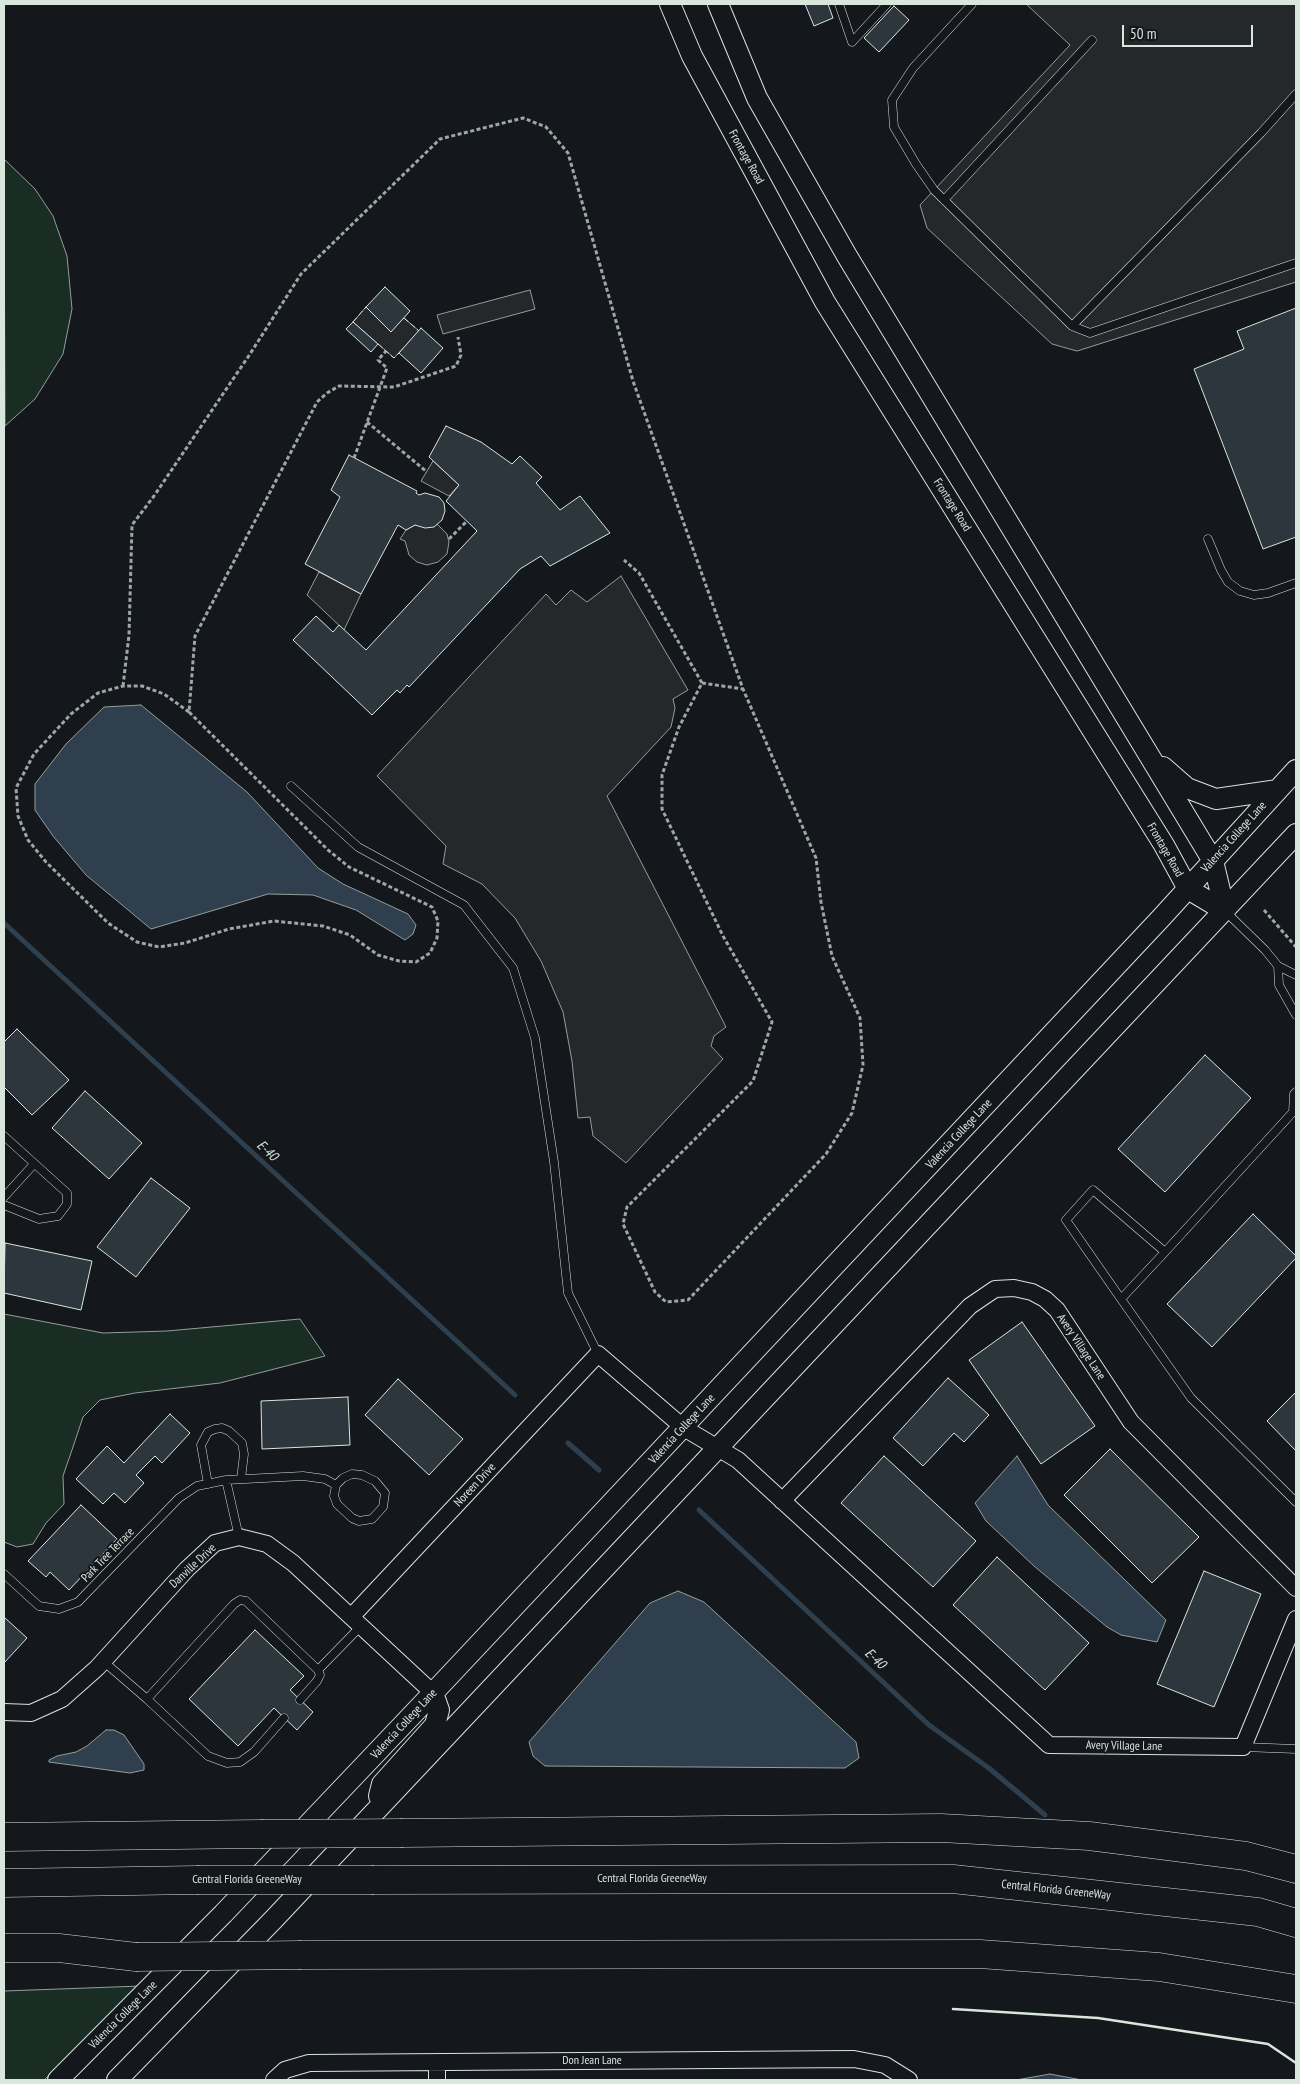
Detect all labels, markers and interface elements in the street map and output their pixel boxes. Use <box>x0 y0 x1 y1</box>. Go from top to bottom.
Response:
scale bar <box>1125 15 1256 47</box>
text: 50 m <box>1130 24 1156 43</box>
street label: Frontage Road <box>725 127 767 187</box>
street label: Frontage Road <box>930 476 974 534</box>
street label: Valencia College Lane <box>1198 799 1270 875</box>
street label: Frontage Road <box>1144 820 1186 880</box>
street label: Valencia College Lane <box>923 1096 995 1172</box>
water label: E-40 <box>253 1137 281 1165</box>
street label: Avery Village Lane <box>1054 1311 1108 1383</box>
street label: Valencia College Lane <box>646 1391 718 1467</box>
street label: Noreen Drive <box>451 1460 499 1510</box>
street label: Park Tree Terrace <box>79 1525 137 1585</box>
street label: Danville Drive <box>167 1541 219 1591</box>
water label: E-40 <box>861 1645 889 1673</box>
street label: Valencia College Lane <box>368 1686 440 1762</box>
street label: Avery Village Lane <box>1086 1738 1162 1754</box>
street label: Central Florida GreeneWay <box>597 1872 707 1886</box>
street label: Central Florida GreeneWay <box>192 1873 302 1887</box>
street label: Central Florida GreeneWay <box>1001 1877 1111 1903</box>
street label: Valencia College Lane <box>86 1978 160 2052</box>
street label: Don Jean Lane <box>562 2054 622 2068</box>

